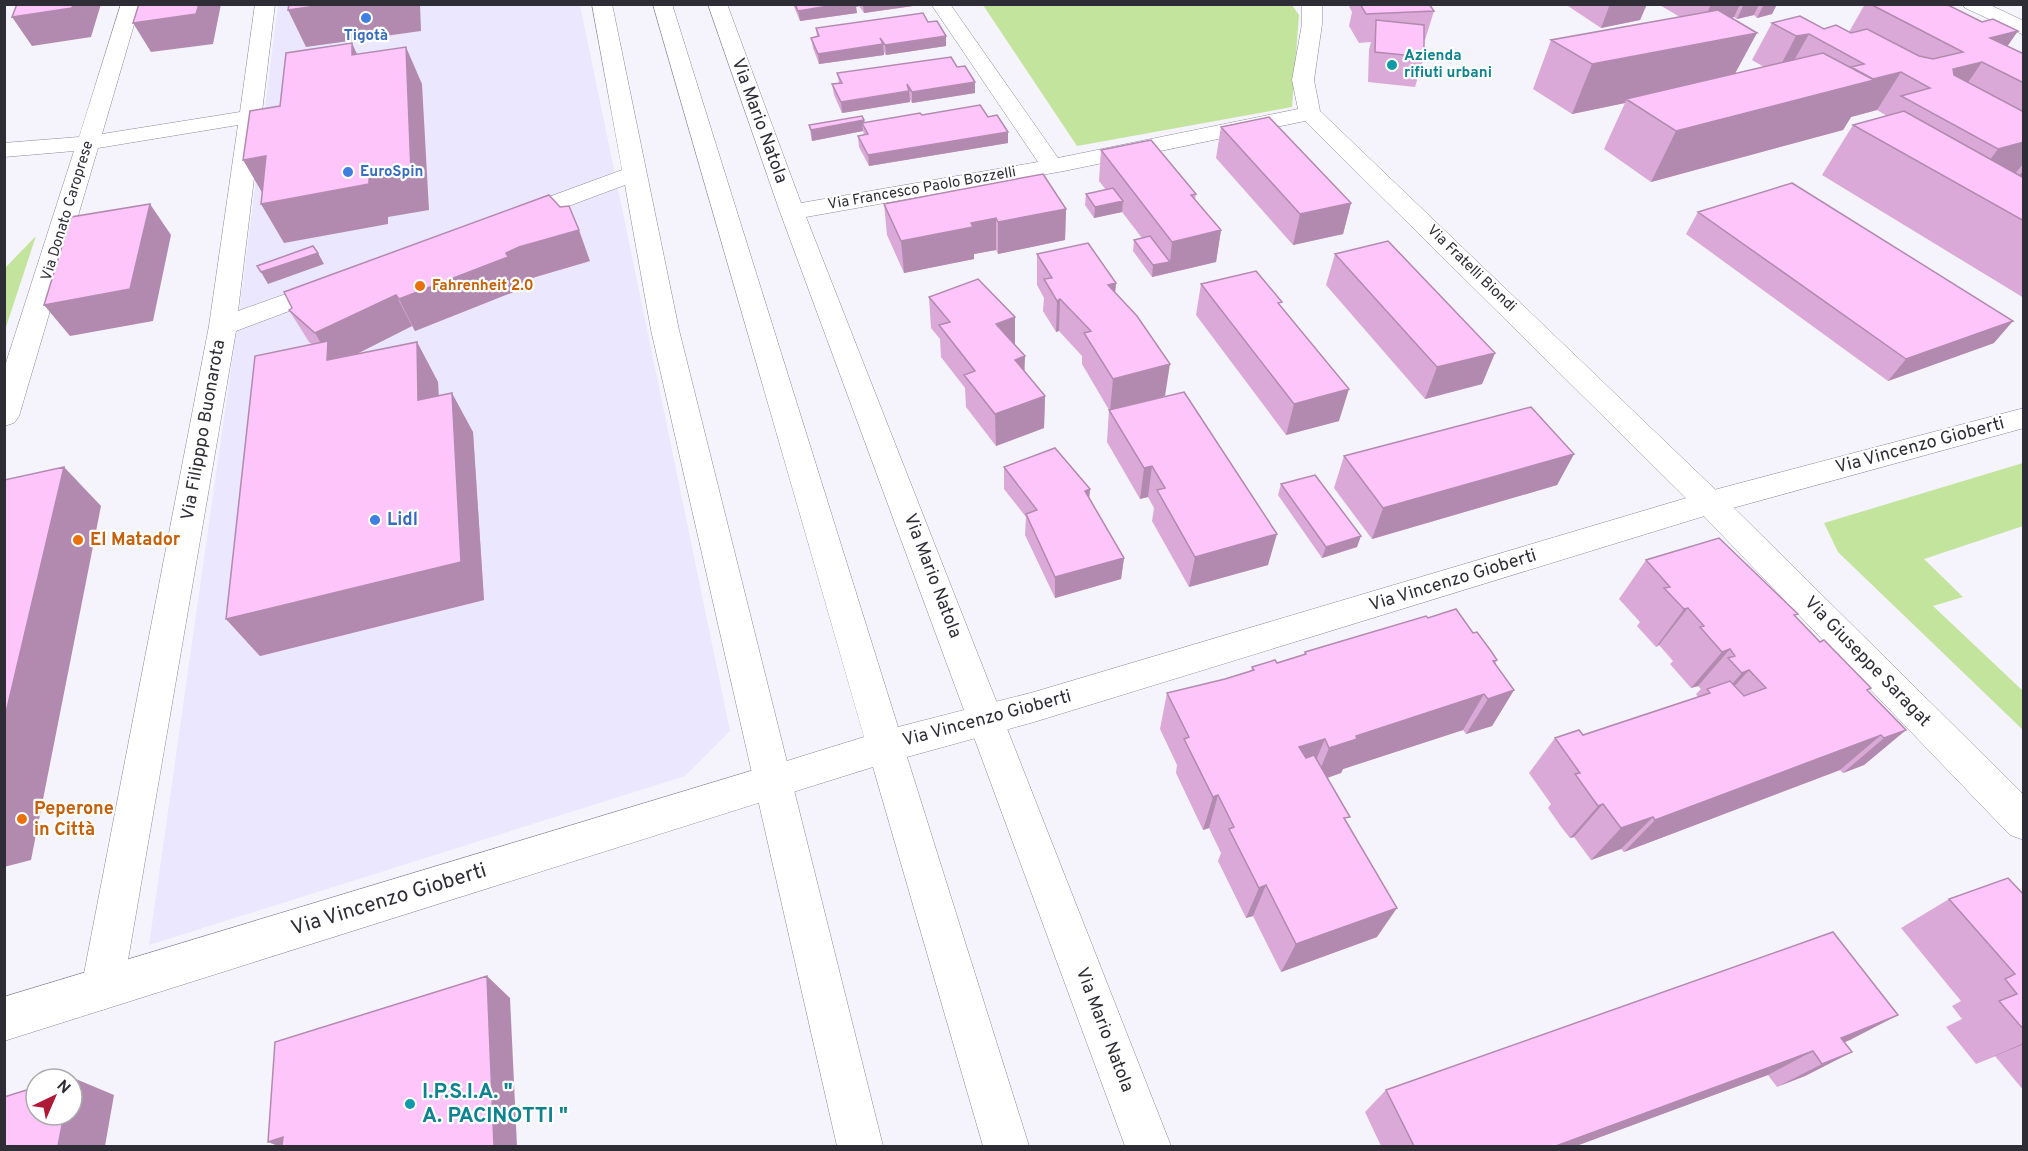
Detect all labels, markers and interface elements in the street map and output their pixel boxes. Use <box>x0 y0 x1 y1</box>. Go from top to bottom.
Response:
marker: Tigotà <box>359 11 373 25</box>
place label: Tigotà <box>344 27 388 46</box>
place label: Azienda rifiuti urbani <box>1404 47 1492 83</box>
street label: Via Mario Natola <box>726 55 792 187</box>
marker: Azienda rifiuti urbani <box>1385 58 1399 72</box>
street label: Via Donato Caroprese <box>38 139 98 283</box>
place label: EuroSpin <box>360 163 423 182</box>
street label: Via Francesco Paolo Bozzelli <box>826 163 1018 215</box>
marker: EuroSpin <box>341 165 355 179</box>
street label: Via Fratelli Biondi <box>1422 221 1520 317</box>
place label: Fahrenheit 2.0 <box>432 277 534 296</box>
marker: Fahrenheit 2.0 <box>413 279 427 293</box>
street label: Via Filipppo Buonarota <box>177 338 231 522</box>
street label: Via Vincenzo Gioberti <box>1833 412 2007 480</box>
place label: Lidl <box>387 509 418 532</box>
street label: Via Mario Natola <box>898 510 966 642</box>
marker: Lidl <box>368 513 382 527</box>
place label: El Matador <box>90 529 181 552</box>
marker: El Matador <box>71 533 85 547</box>
street label: Via Vincenzo Gioberti <box>1366 545 1540 617</box>
street label: Via Giuseppe Saragat <box>1799 592 1935 732</box>
street label: Via Vincenzo Gioberti <box>900 685 1074 753</box>
place label: Peperone in Città <box>34 798 114 842</box>
marker: Peperone in Città <box>15 812 29 826</box>
street label: Via Vincenzo Gioberti <box>288 857 490 943</box>
street label: Via Mario Natola <box>1070 964 1138 1096</box>
north arrow <box>24 1067 84 1127</box>
text: N <box>52 1076 74 1099</box>
place label: I.P.S.I.A. " A. PACINOTTI " <box>422 1079 568 1130</box>
marker: I.P.S.I.A. " A. PACINOTTI " <box>403 1097 417 1111</box>

